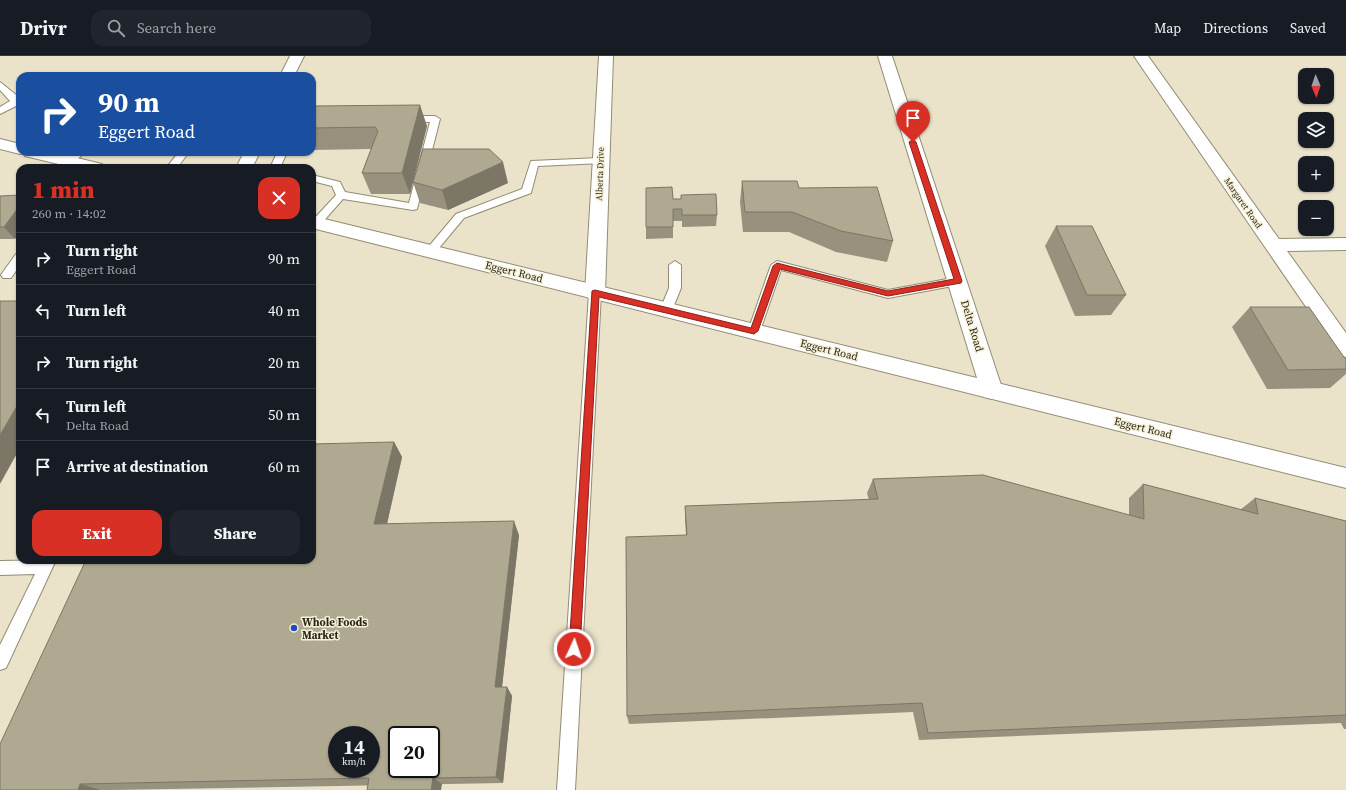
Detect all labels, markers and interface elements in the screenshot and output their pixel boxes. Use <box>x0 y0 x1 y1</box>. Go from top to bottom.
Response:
search box <box>91 10 371 46</box>
text: Drivr <box>20 15 67 41</box>
icon: search <box>105 17 127 39</box>
text: Search here <box>137 17 216 38</box>
text: Map <box>1154 18 1181 38</box>
text: Directions <box>1203 18 1268 38</box>
text: Saved <box>1290 18 1326 38</box>
north arrow <box>1298 68 1334 104</box>
map controls <box>1298 68 1334 236</box>
text: 90 m <box>98 83 160 121</box>
icon: right <box>32 88 84 140</box>
pin <box>896 101 930 142</box>
icon: arrive <box>902 107 924 129</box>
button: layers <box>1298 112 1334 148</box>
text: Eggert Road <box>98 119 195 144</box>
street label: Alberta Drive <box>593 147 607 201</box>
button: + <box>1298 156 1334 192</box>
text: 1 min <box>32 173 95 206</box>
street label: Margaret Road <box>1221 175 1265 231</box>
button: close <box>258 177 300 219</box>
button: − <box>1298 200 1334 236</box>
text: 260 m · 14:02 <box>32 205 106 222</box>
text: Turn right <box>66 240 138 261</box>
icon: right <box>32 248 54 270</box>
text: 90 m <box>268 248 300 269</box>
street label: Eggert Road <box>483 258 545 287</box>
text: Eggert Road <box>66 261 136 278</box>
street label: Delta Road <box>957 298 987 354</box>
icon: left <box>32 300 54 322</box>
text: Turn left <box>66 300 126 321</box>
text: 40 m <box>268 300 300 321</box>
street label: Eggert Road <box>798 336 860 365</box>
icon: right <box>32 352 54 374</box>
text: Turn right <box>66 352 138 373</box>
text: 20 m <box>268 352 300 373</box>
text: Turn left <box>66 396 126 417</box>
icon: left <box>32 404 54 426</box>
text: 50 m <box>268 404 300 425</box>
street label: Eggert Road <box>1112 414 1174 443</box>
text: Delta Road <box>66 417 129 434</box>
icon: arrive <box>32 456 54 478</box>
text: Arrive at destination <box>66 456 208 477</box>
text: 60 m <box>268 456 300 477</box>
button: Exit <box>32 510 162 556</box>
button: Share <box>170 510 300 556</box>
place label: Whole Foods Market <box>302 615 367 643</box>
marker: Whole Foods Market <box>289 623 299 633</box>
position arrow <box>553 628 595 670</box>
speed limit sign: 20 <box>388 726 440 778</box>
text: 14 <box>343 733 365 761</box>
text: km/h <box>342 755 366 768</box>

